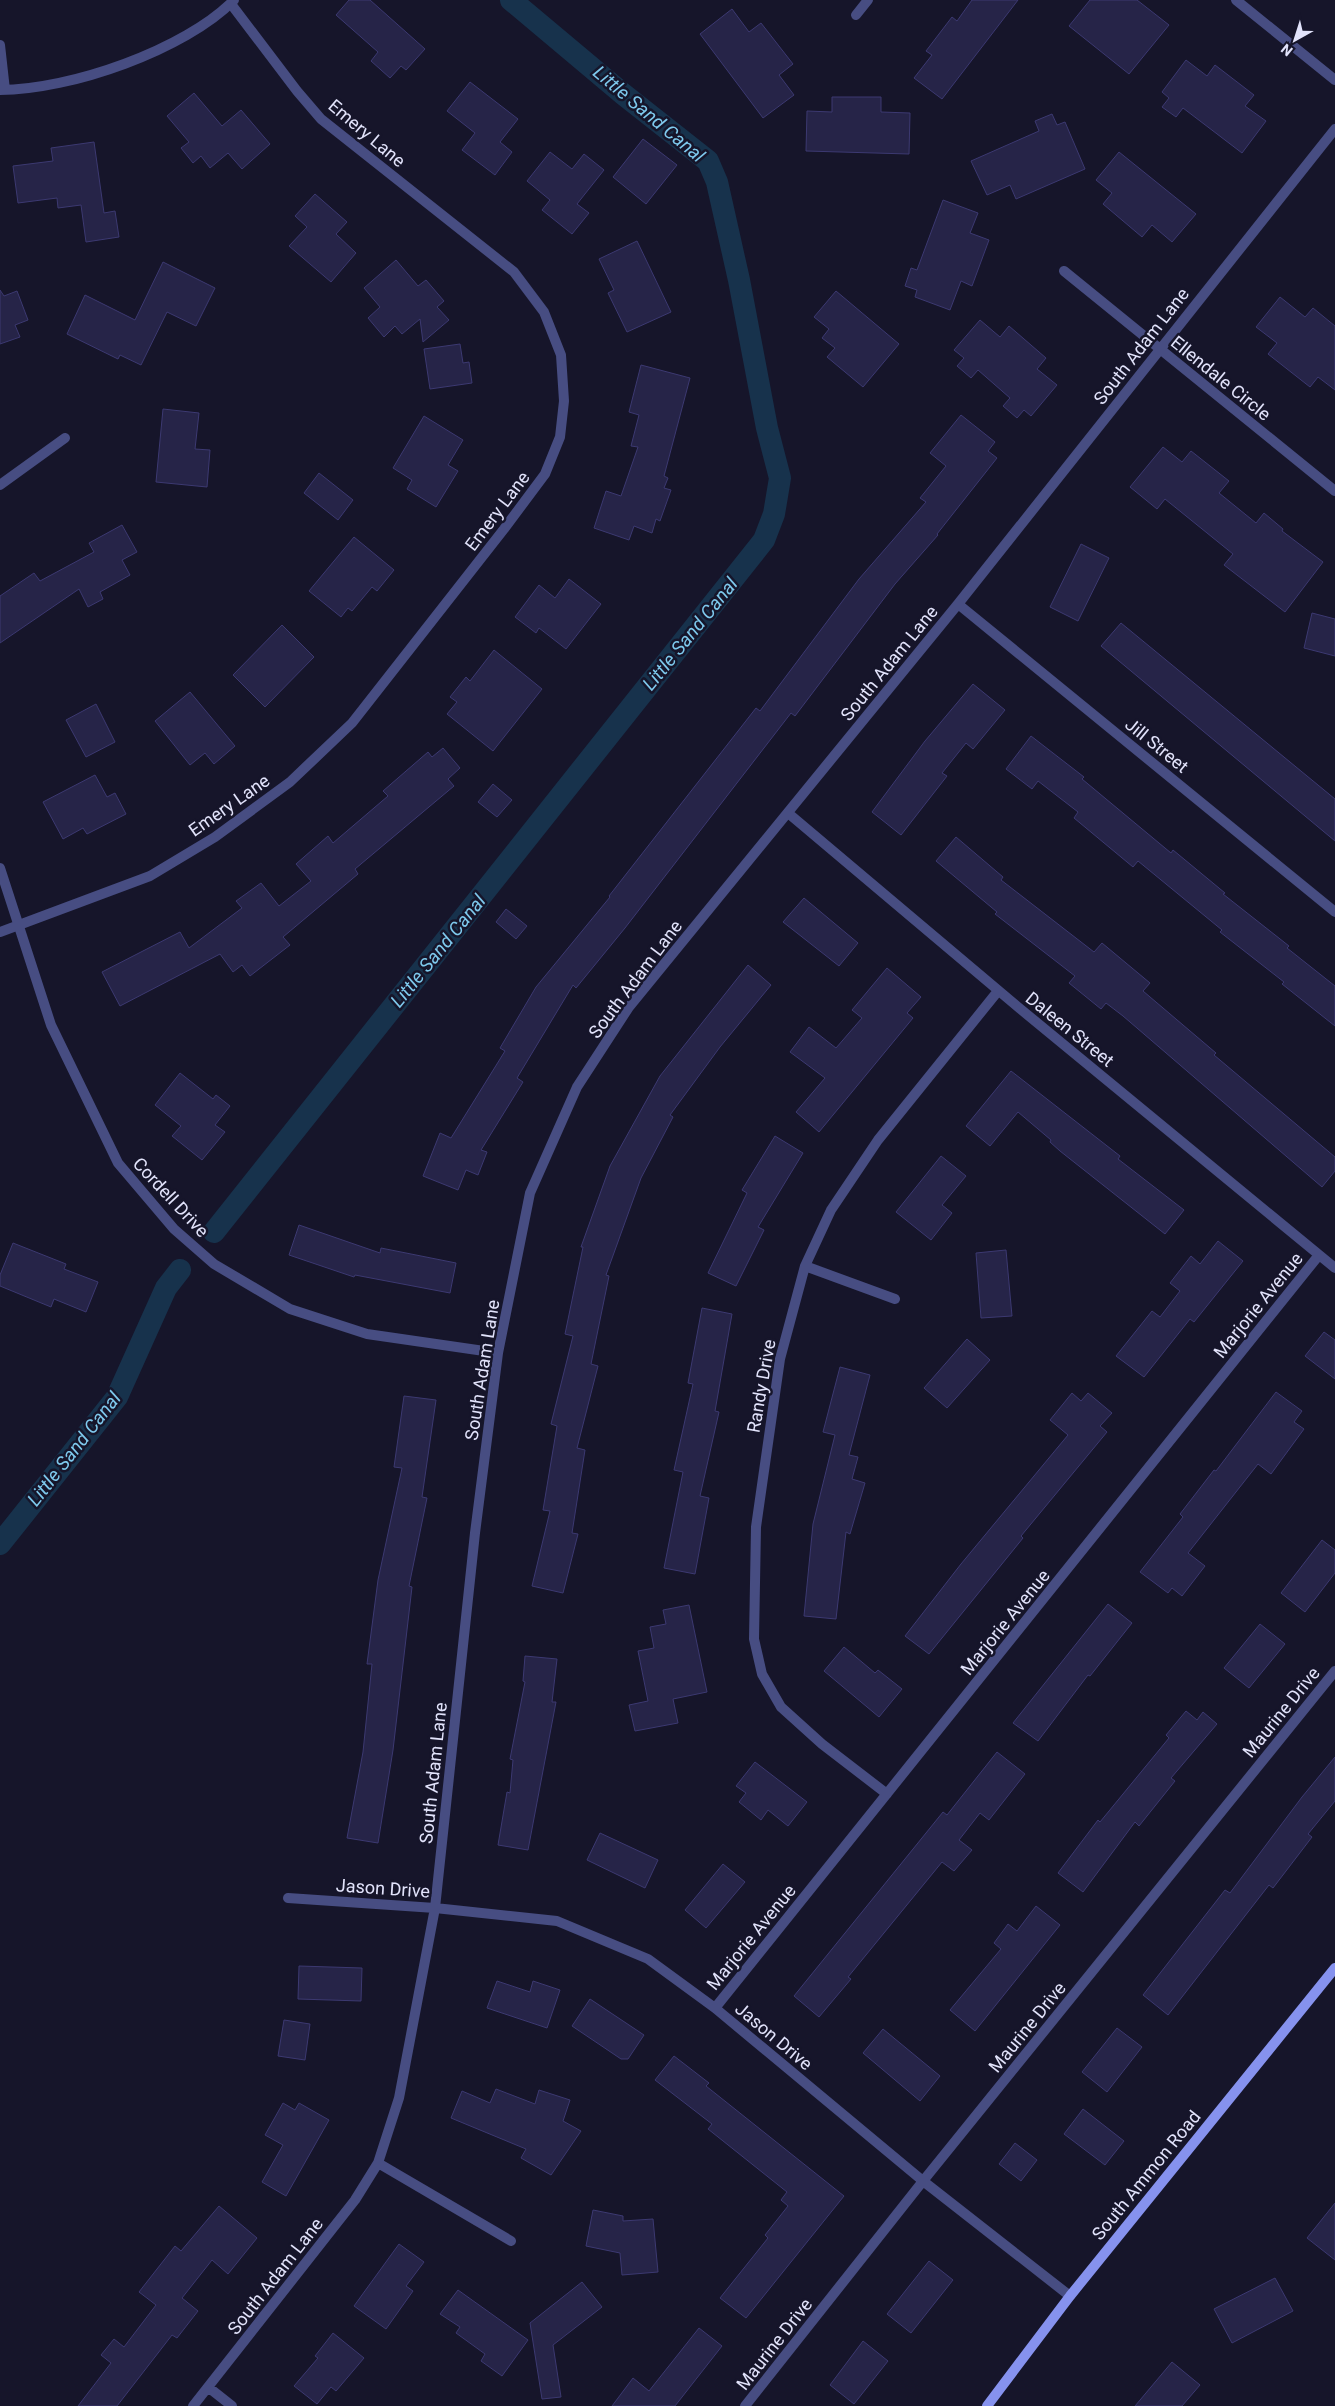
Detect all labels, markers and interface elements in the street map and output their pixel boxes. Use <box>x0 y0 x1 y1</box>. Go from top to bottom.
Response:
north arrow <box>1270 15 1320 65</box>
text: N <box>1278 41 1296 59</box>
water label: Little Sand Canal <box>589 61 710 168</box>
street label: Emery Lane <box>324 95 410 171</box>
street label: South Adam Lane <box>1089 284 1193 408</box>
street label: Ellendale Circle <box>1167 331 1275 425</box>
street label: Emery Lane <box>460 467 534 555</box>
water label: Little Sand Canal <box>638 573 743 695</box>
street label: South Adam Lane <box>836 601 942 725</box>
street label: Jill Street <box>1121 713 1193 777</box>
street label: Emery Lane <box>185 770 273 840</box>
water label: Little Sand Canal <box>386 890 491 1012</box>
street label: South Adam Lane <box>584 916 686 1042</box>
street label: Daleen Street <box>1022 987 1118 1071</box>
street label: Cordell Drive <box>129 1153 213 1241</box>
street label: Marjorie Avenue <box>1209 1248 1307 1362</box>
street label: South Adam Lane <box>461 1298 503 1442</box>
street label: Randy Drive <box>742 1338 780 1434</box>
water label: Little Sand Canal <box>22 1387 126 1511</box>
street label: Marjorie Avenue <box>956 1565 1054 1679</box>
street label: Maurine Drive <box>1238 1663 1324 1761</box>
street label: South Adam Lane <box>415 1701 451 1845</box>
street label: Jason Drive <box>335 1874 431 1902</box>
street label: Marjorie Avenue <box>702 1880 800 1994</box>
street label: Maurine Drive <box>984 1978 1070 2076</box>
street label: Jason Drive <box>731 1998 817 2074</box>
street label: South Ammon Road <box>1087 2106 1205 2244</box>
street label: South Adam Lane <box>223 2214 327 2338</box>
street label: Maurine Drive <box>732 2294 816 2394</box>

